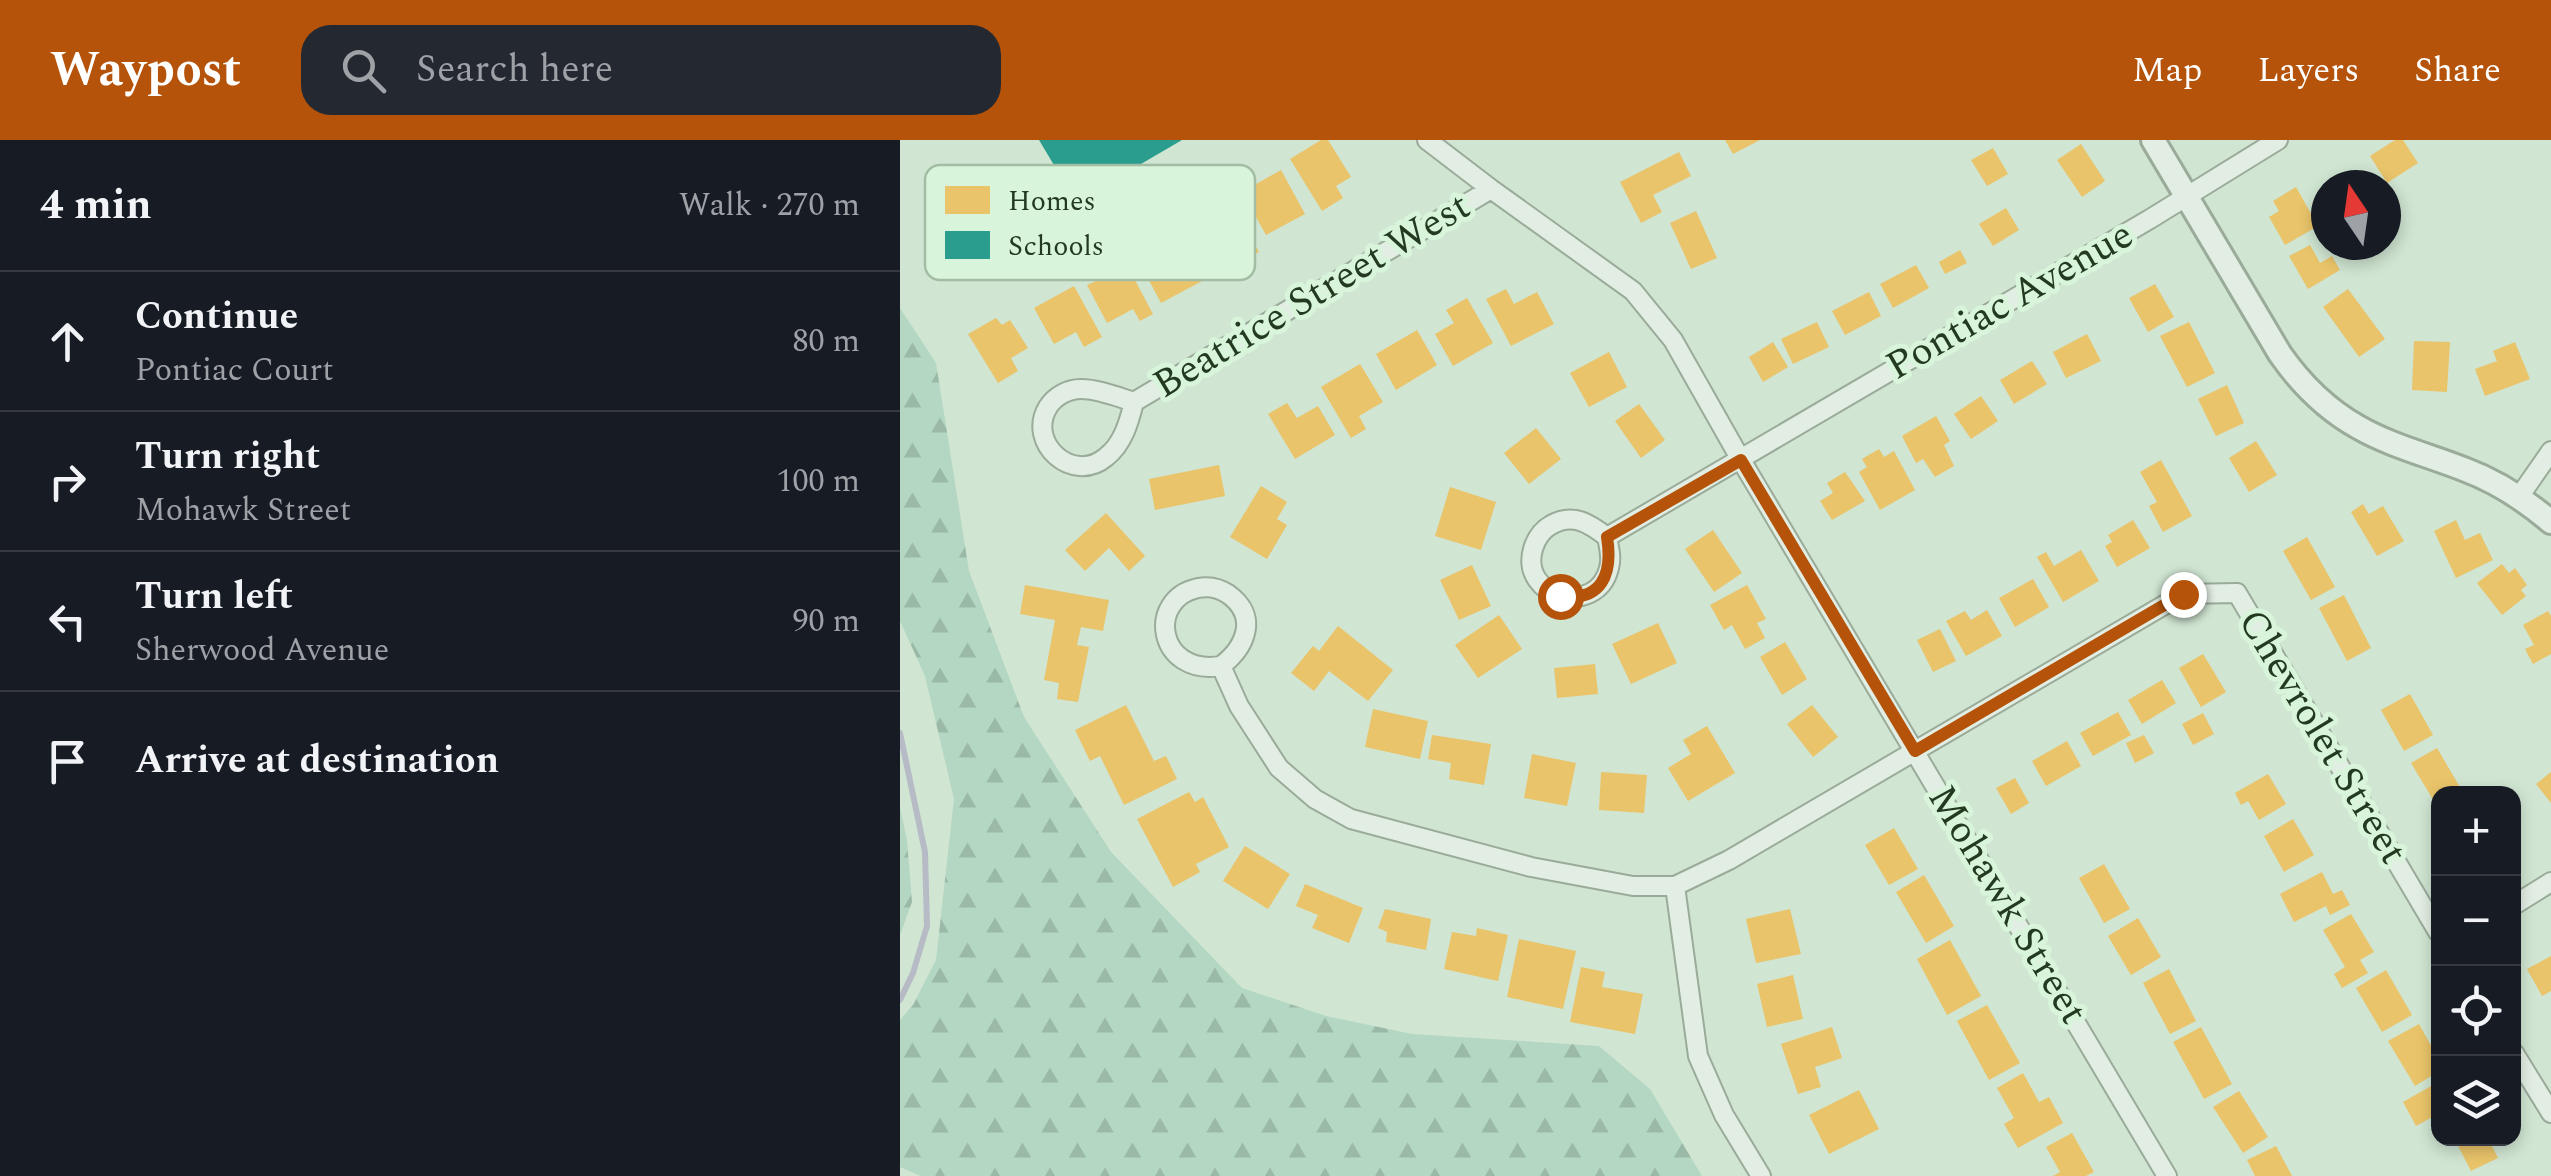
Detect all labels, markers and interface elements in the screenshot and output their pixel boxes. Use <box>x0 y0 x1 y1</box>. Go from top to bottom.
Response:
search box <box>301 25 1001 115</box>
text: Waypost <box>50 34 241 107</box>
text: Search here <box>416 41 613 99</box>
icon: search <box>336 43 391 98</box>
text: Map <box>2132 44 2202 97</box>
text: Layers <box>2257 44 2359 97</box>
text: Share <box>2414 44 2501 97</box>
legend <box>925 165 1255 280</box>
north arrow <box>2311 170 2401 260</box>
text: 4 min <box>40 174 152 237</box>
street label: Beatrice Street West <box>1142 177 1482 415</box>
text: Homes <box>1008 180 1096 223</box>
text: Walk · 270 m <box>679 181 860 230</box>
street label: Pontiac Avenue <box>1875 205 2145 397</box>
text: Schools <box>1008 225 1104 268</box>
text: Continue <box>135 288 298 346</box>
icon: ahead <box>40 314 95 369</box>
text: 80 m <box>792 317 860 366</box>
text: Pontiac Court <box>135 346 334 395</box>
text: Turn right <box>135 428 320 486</box>
icon: right <box>40 454 95 509</box>
text: 100 m <box>776 457 860 506</box>
text: Mohawk Street <box>135 486 351 535</box>
text: Turn left <box>135 568 293 626</box>
route end <box>2161 572 2207 618</box>
route start <box>1538 574 1584 620</box>
icon: left <box>40 594 95 649</box>
text: 90 m <box>792 597 860 646</box>
street label: Chevrolet Street <box>2222 598 2422 876</box>
text: Sherwood Avenue <box>135 626 389 675</box>
text: Arrive at destination <box>135 732 499 790</box>
icon: arrive <box>40 734 95 789</box>
street label: Mohawk Street <box>1911 774 2103 1036</box>
map controls <box>2431 786 2521 1146</box>
button: + <box>2431 786 2521 876</box>
button: − <box>2431 876 2521 966</box>
button: locate <box>2431 966 2521 1056</box>
button: layers <box>2431 1056 2521 1146</box>

